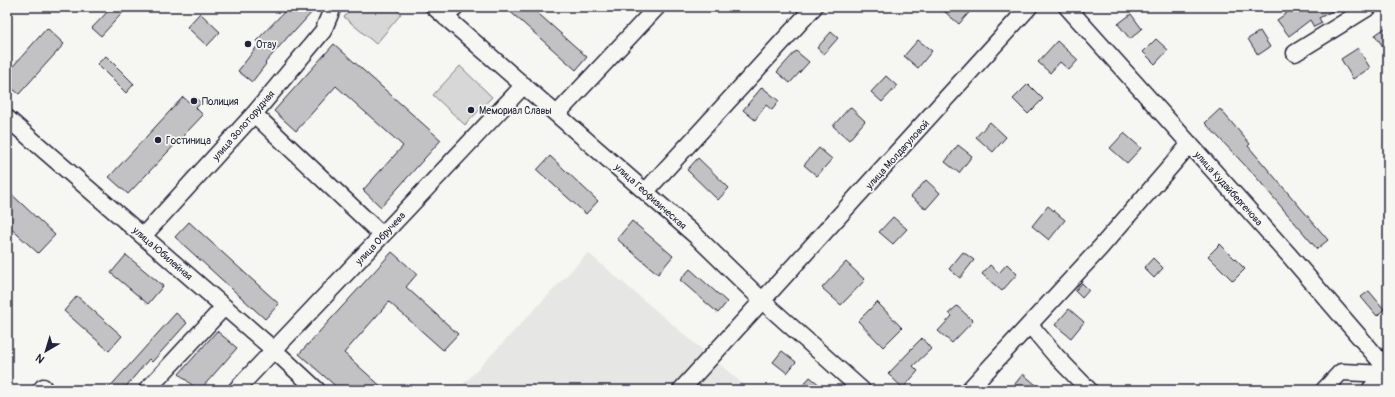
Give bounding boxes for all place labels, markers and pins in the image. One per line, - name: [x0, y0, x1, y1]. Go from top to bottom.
- marker: Отау: [243, 39, 253, 49]
- place label: Отау: [256, 39, 277, 51]
- marker: Полиция: [189, 96, 199, 106]
- place label: Полиция: [202, 96, 239, 108]
- marker: Мемориал Славы: [466, 105, 476, 115]
- place label: Мемориал Славы: [479, 105, 552, 117]
- marker: Гостиница: [153, 135, 163, 145]
- place label: Гостиница: [166, 135, 211, 147]

